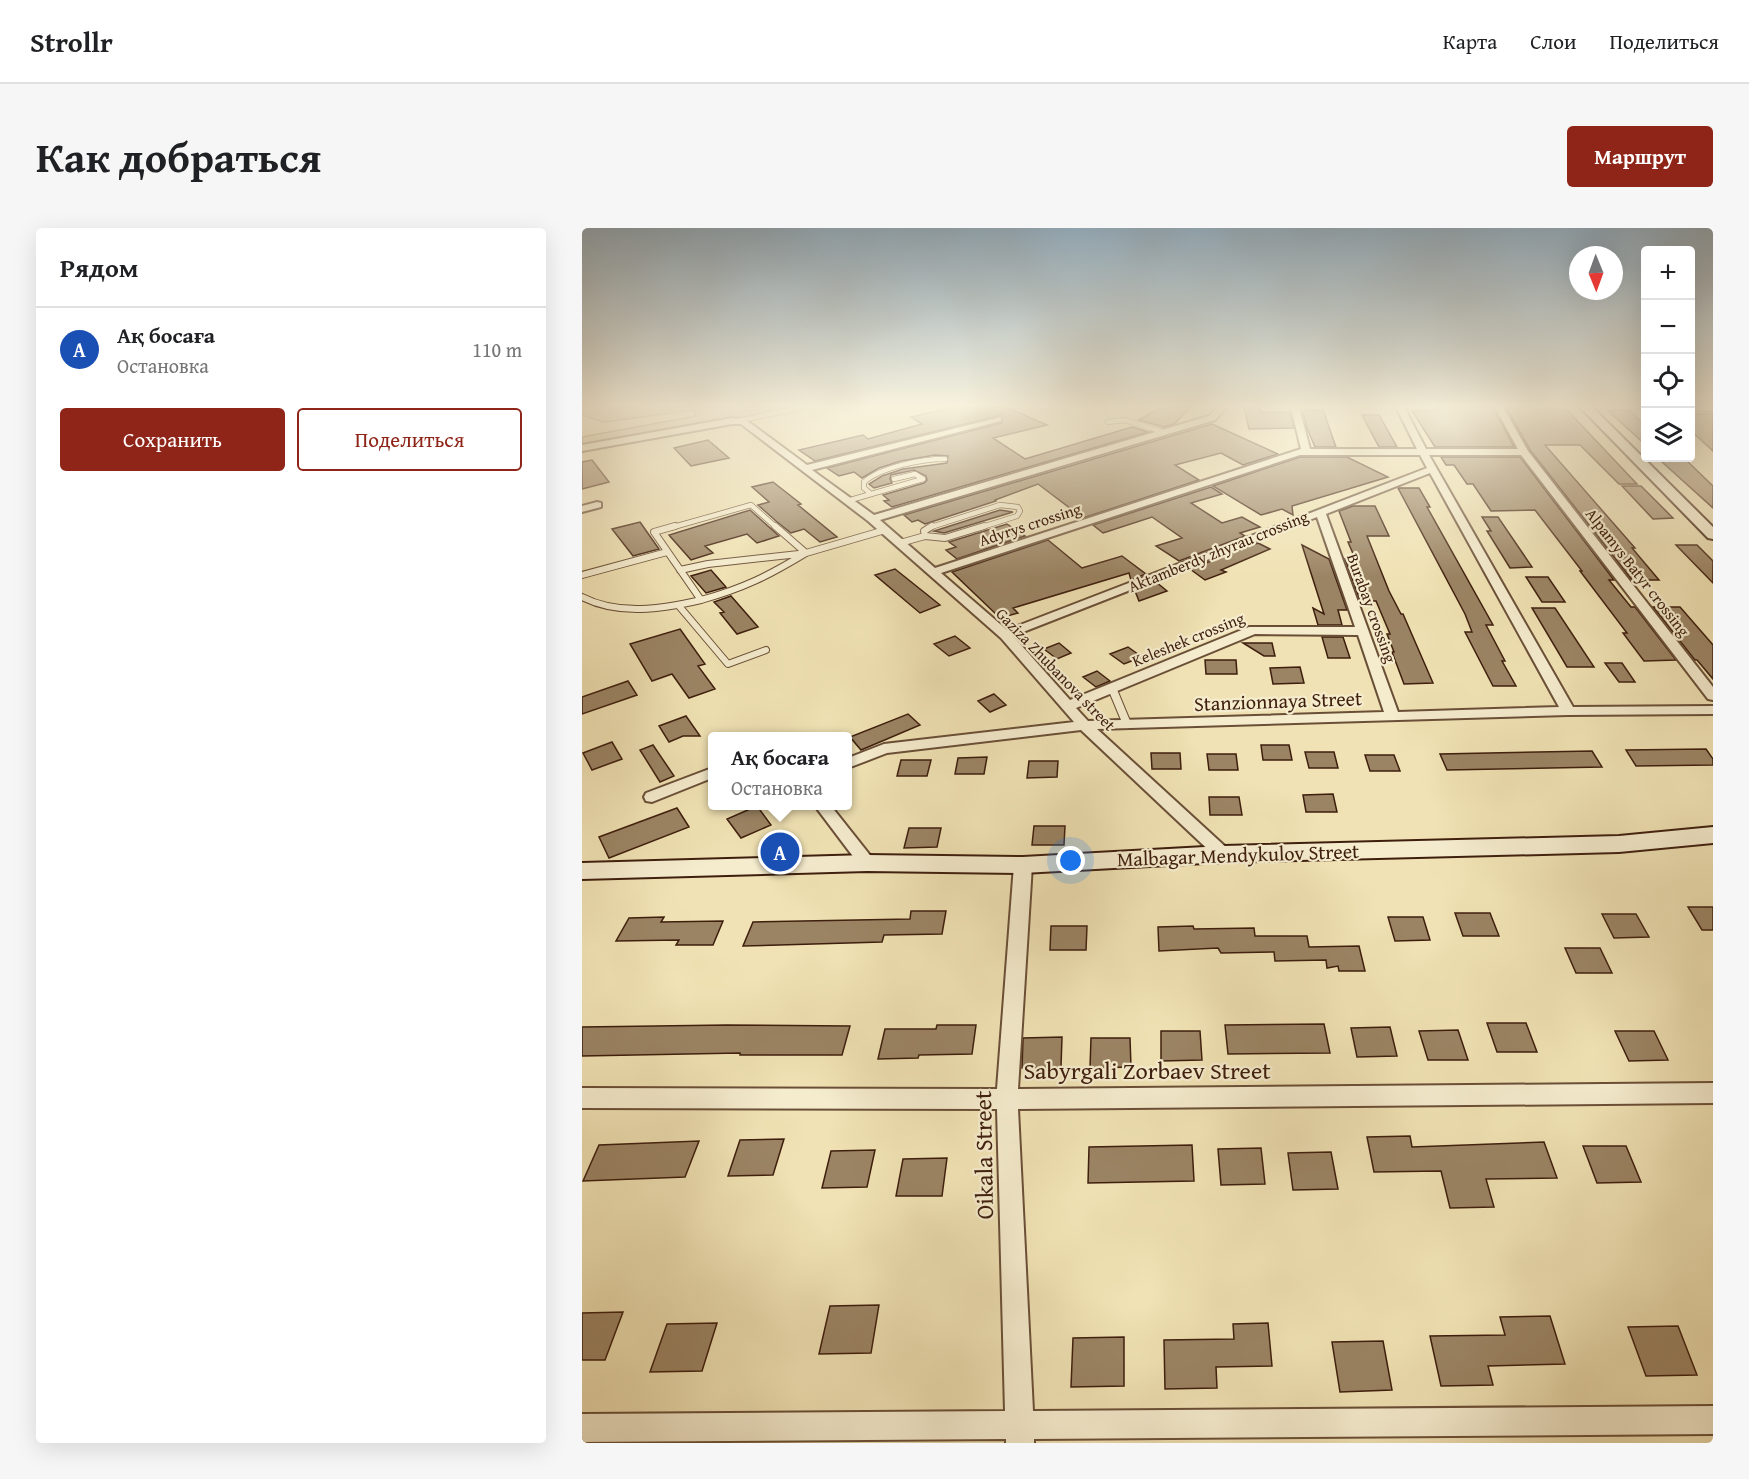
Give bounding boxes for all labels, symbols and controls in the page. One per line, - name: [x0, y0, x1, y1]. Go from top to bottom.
- text: Strollr: [30, 21, 113, 62]
- text: Карта: [1443, 26, 1497, 57]
- text: Слои: [1530, 26, 1576, 57]
- text: Поделиться: [1609, 26, 1719, 57]
- text: Как добраться: [36, 126, 321, 187]
- button: Маршрут: [1567, 126, 1713, 187]
- north arrow: [1569, 246, 1623, 300]
- map controls: [1641, 246, 1695, 462]
- button: +: [1641, 246, 1695, 300]
- text: Рядом: [60, 248, 138, 287]
- button: −: [1641, 300, 1695, 354]
- text: Ақ босаға: [117, 319, 215, 351]
- text: A: [73, 335, 86, 364]
- text: 110 m: [472, 335, 522, 364]
- text: Остановка: [117, 351, 209, 380]
- button: locate: [1641, 354, 1695, 408]
- button: Сохранить: [60, 408, 285, 471]
- button: Поделиться: [297, 408, 522, 471]
- button: layers: [1641, 408, 1695, 462]
- street label: Adyrys crossing: [976, 496, 1084, 552]
- street label: Alpamys Batyr crossing: [1580, 503, 1696, 641]
- street label: Aktamberdy zhyrau crossing: [1124, 504, 1312, 598]
- street label: Burabay crossing: [1341, 550, 1403, 666]
- street label: Gaziza Zhubanova street: [991, 602, 1122, 736]
- street label: Keleshek crossing: [1128, 606, 1248, 672]
- street label: Stanzionnaya Street: [1193, 683, 1362, 718]
- popup: [708, 732, 852, 810]
- text: Ақ босаға: [731, 741, 829, 773]
- text: Остановка: [731, 773, 823, 802]
- pin: A: [760, 830, 800, 874]
- street label: Malbagar Mendykulov Street: [1116, 836, 1360, 873]
- your location: [1056, 846, 1085, 875]
- street label: Sabyrgali Zorbaev Street: [1023, 1053, 1271, 1088]
- street label: Oikala Street: [965, 1090, 1002, 1220]

